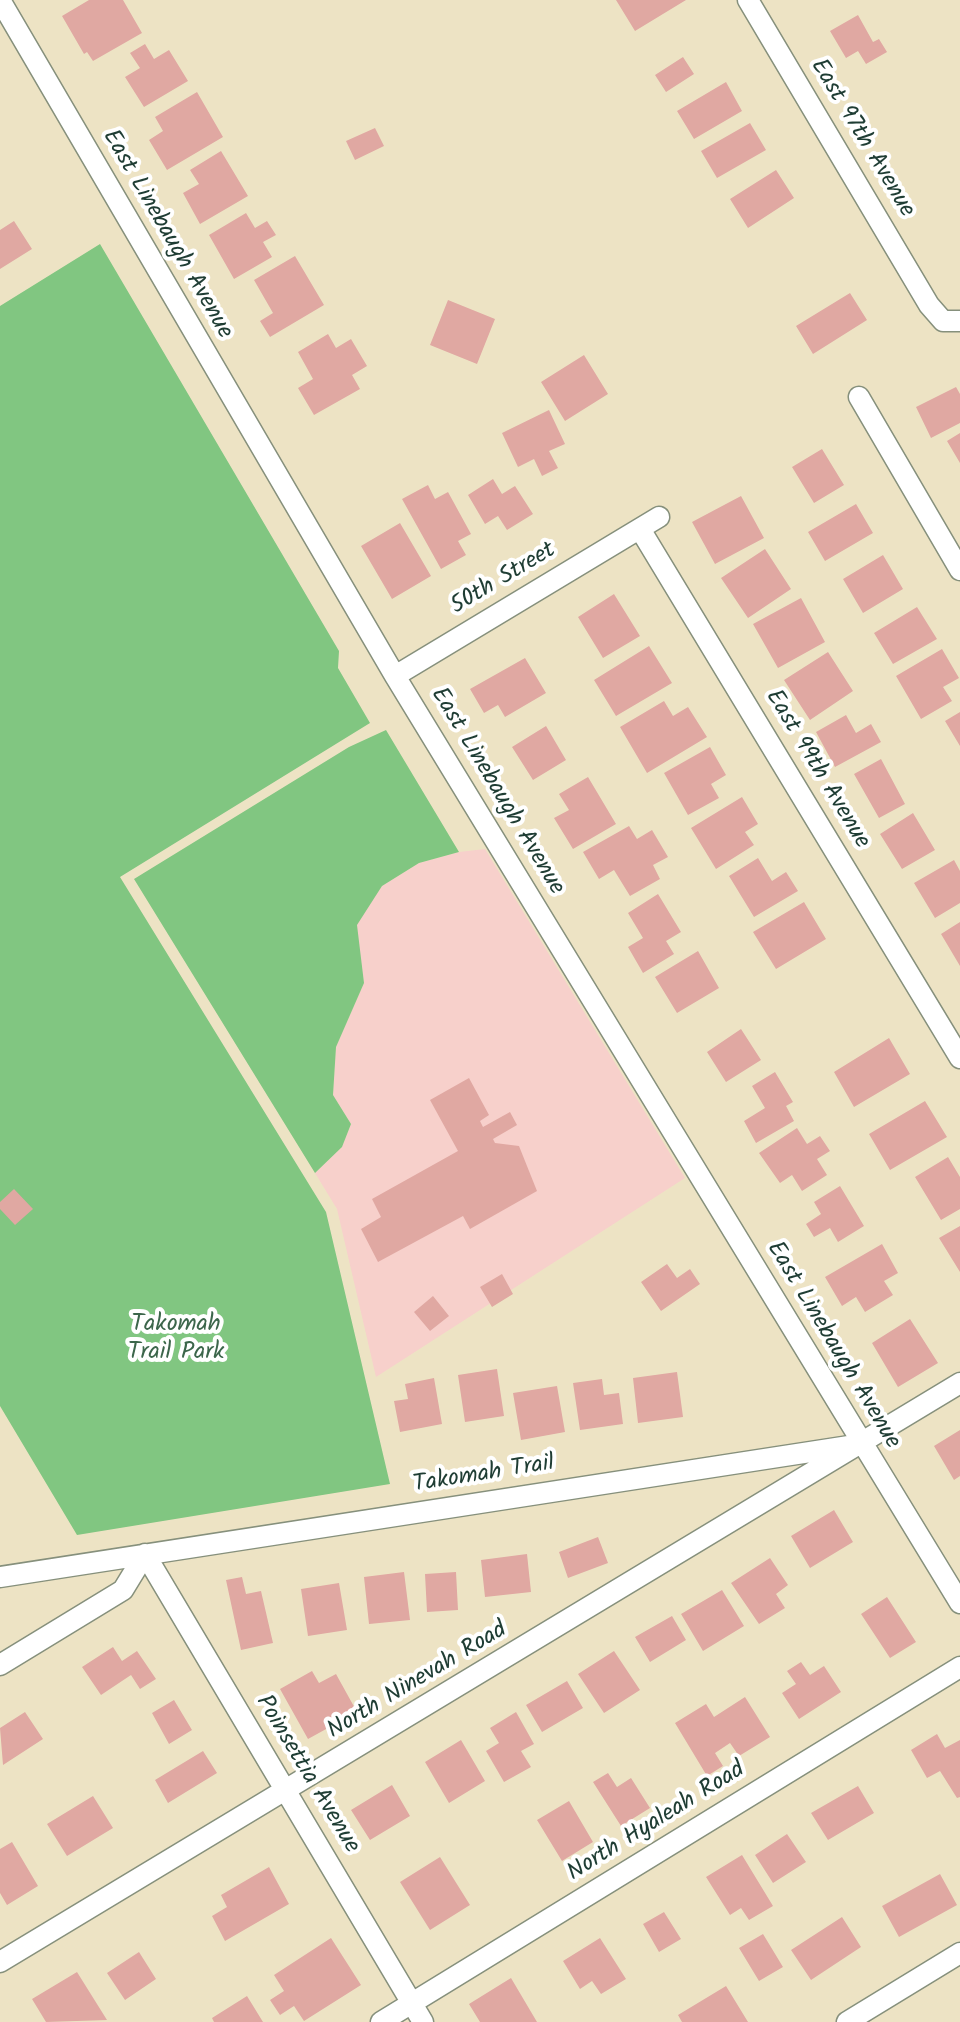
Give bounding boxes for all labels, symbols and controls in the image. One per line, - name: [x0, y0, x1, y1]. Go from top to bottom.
- street label: East 97th Avenue: [802, 55, 920, 223]
- street label: East Linebaugh Avenue: [94, 125, 238, 345]
- street label: 50th Street: [446, 537, 562, 623]
- street label: East Linebaugh Avenue: [423, 683, 569, 901]
- street label: East 99th Avenue: [757, 685, 875, 855]
- street label: East Linebaugh Avenue: [759, 1237, 905, 1455]
- park label: Takomah Trail Park: [128, 1312, 224, 1368]
- street label: Takomah Trail: [411, 1451, 557, 1501]
- street label: North Ninevah Road: [323, 1617, 513, 1747]
- street label: Poinsettia Avenue: [247, 1691, 365, 1859]
- street label: North Hyaleah Road: [563, 1757, 751, 1889]

